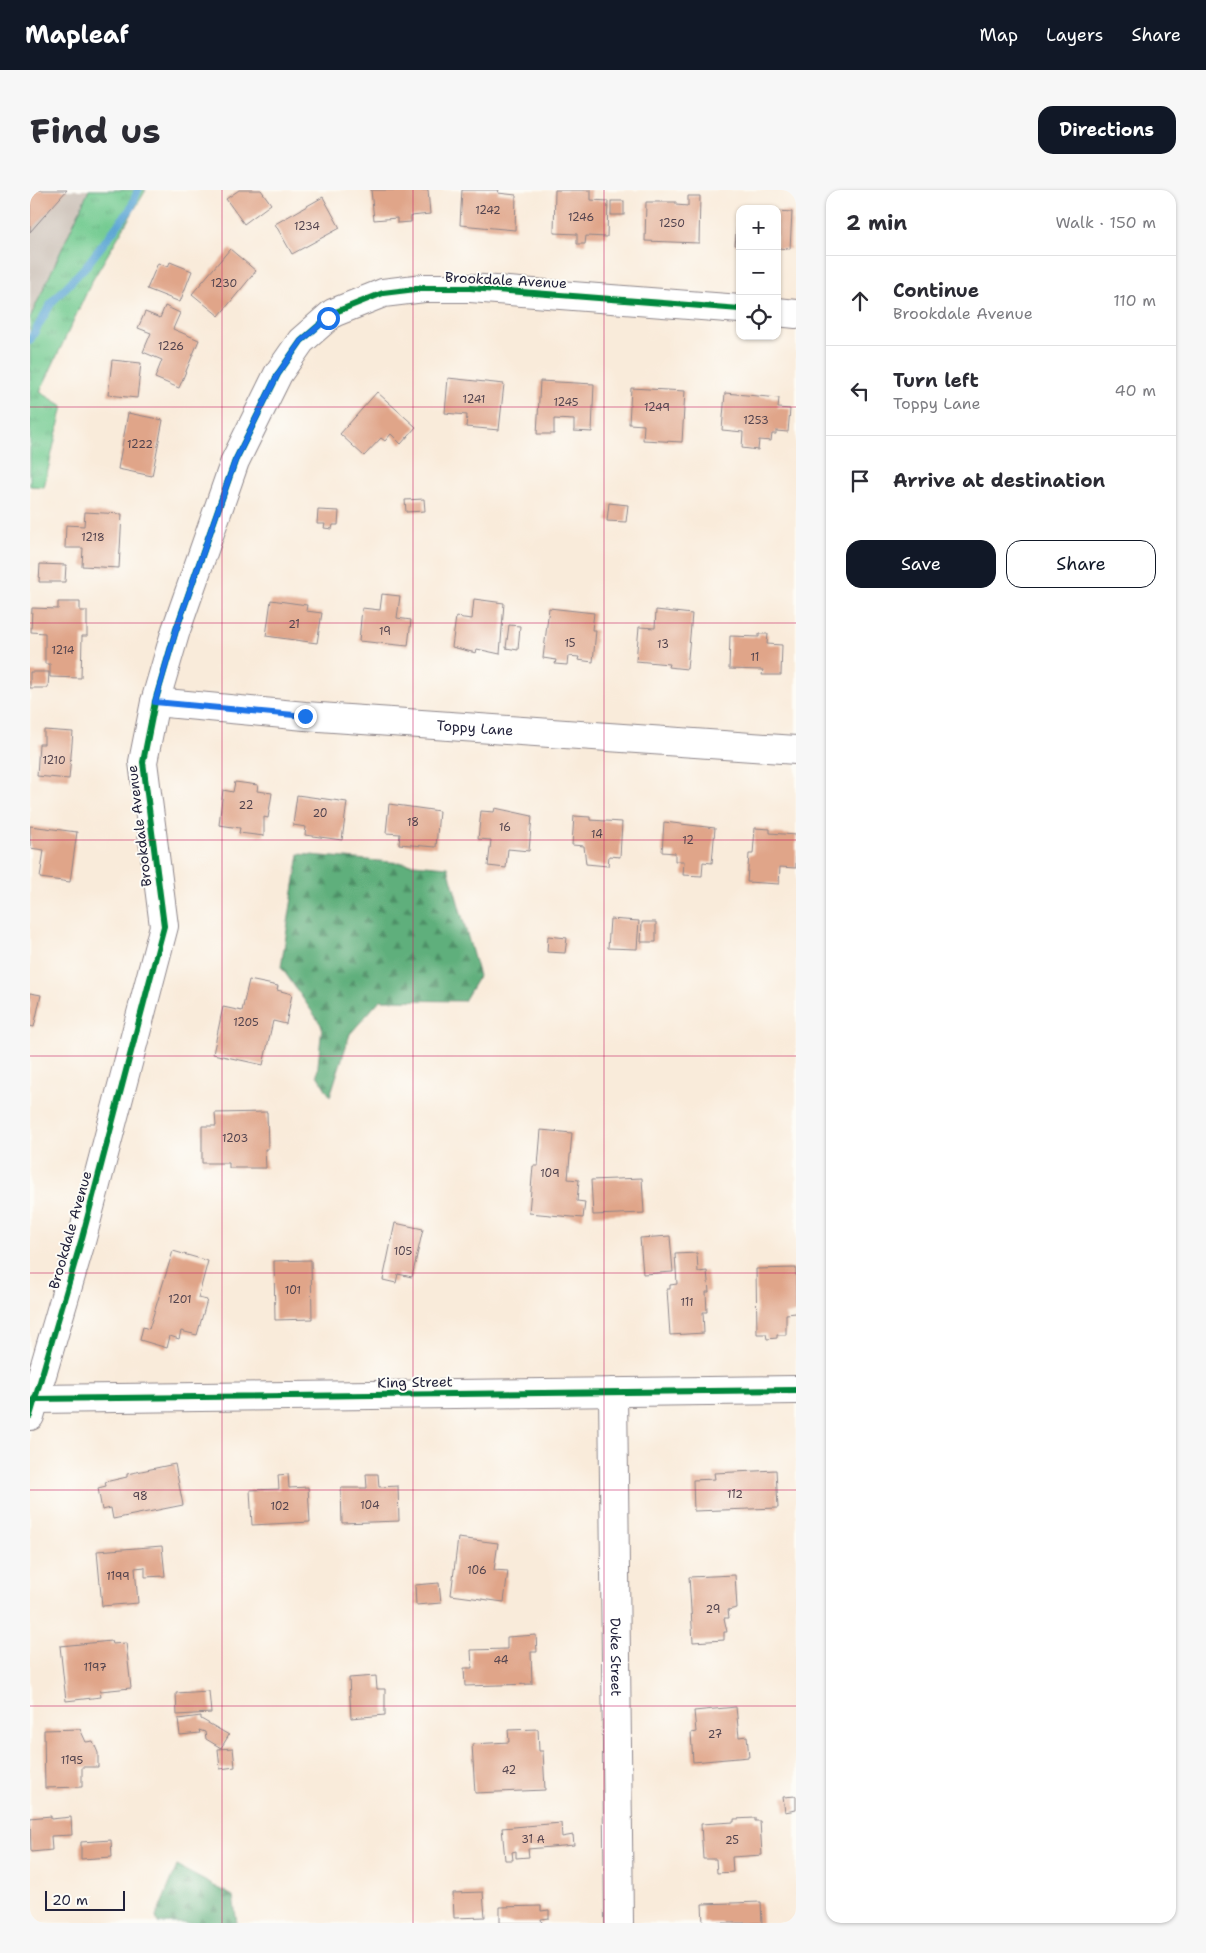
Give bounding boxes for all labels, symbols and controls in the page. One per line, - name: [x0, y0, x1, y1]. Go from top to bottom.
- text: Mapleaf: [25, 19, 129, 51]
- text: Map: [980, 23, 1018, 47]
- text: Layers: [1046, 23, 1103, 47]
- text: Share: [1131, 23, 1181, 47]
- button: Directions: [1038, 106, 1176, 154]
- text: Find us: [30, 107, 161, 154]
- house number: 1242: [475, 203, 501, 218]
- map controls: [736, 205, 781, 340]
- button: +: [736, 205, 781, 250]
- text: 2 min: [846, 209, 907, 237]
- house number: 1246: [568, 210, 594, 225]
- text: Walk · 150 m: [1055, 212, 1156, 233]
- house number: 1250: [659, 216, 685, 231]
- house number: 1234: [294, 219, 320, 234]
- button: −: [736, 250, 781, 295]
- street label: Brookdale Avenue: [444, 268, 568, 292]
- house number: 1230: [211, 276, 237, 291]
- text: Continue: [893, 278, 979, 303]
- icon: ahead: [846, 287, 874, 315]
- text: 110 m: [1113, 290, 1156, 311]
- button: locate: [736, 295, 781, 340]
- text: Brookdale Avenue: [893, 303, 1033, 324]
- route start: [317, 307, 340, 330]
- house number: 1226: [158, 339, 184, 354]
- text: Turn left: [893, 368, 979, 393]
- icon: left: [846, 377, 874, 405]
- text: 40 m: [1114, 380, 1156, 401]
- house number: 1241: [463, 392, 485, 407]
- text: Toppy Lane: [893, 393, 981, 414]
- house number: 1245: [553, 395, 579, 410]
- house number: 1249: [644, 400, 670, 415]
- house number: 1253: [743, 413, 769, 428]
- house number: 1222: [127, 437, 153, 452]
- icon: arrive: [846, 467, 874, 495]
- text: Arrive at destination: [893, 468, 1105, 493]
- house number: 1218: [81, 530, 105, 545]
- button: Save: [846, 540, 996, 588]
- button: Share: [1006, 540, 1156, 588]
- house number: 21: [288, 617, 300, 632]
- house number: 19: [379, 624, 391, 639]
- house number: 15: [564, 636, 576, 651]
- house number: 13: [657, 637, 669, 652]
- house number: 1214: [52, 643, 75, 658]
- house number: 11: [751, 650, 759, 665]
- route end: [294, 705, 317, 728]
- street label: Toppy Lane: [436, 716, 514, 739]
- house number: 1210: [42, 753, 66, 768]
- street label: Brookdale Avenue: [123, 764, 155, 888]
- house number: 22: [239, 798, 253, 813]
- house number: 20: [312, 806, 328, 821]
- house number: 18: [407, 815, 419, 830]
- house number: 16: [499, 820, 511, 835]
- house number: 14: [591, 827, 603, 842]
- house number: 12: [682, 833, 694, 848]
- house number: 1205: [233, 1015, 259, 1030]
- house number: 1203: [222, 1131, 248, 1146]
- house number: 109: [540, 1166, 560, 1181]
- street label: Brookdale Avenue: [45, 1169, 96, 1291]
- house number: 105: [394, 1244, 413, 1259]
- house number: 101: [285, 1283, 301, 1298]
- house number: 1201: [168, 1292, 192, 1307]
- house number: 111: [680, 1295, 694, 1310]
- street label: King Street: [377, 1372, 453, 1392]
- house number: 112: [727, 1487, 743, 1502]
- house number: 98: [132, 1489, 148, 1504]
- house number: 104: [360, 1498, 380, 1513]
- house number: 102: [270, 1499, 290, 1514]
- house number: 106: [467, 1563, 487, 1578]
- house number: 1199: [106, 1569, 130, 1584]
- house number: 29: [706, 1602, 720, 1617]
- street label: Duke Street: [607, 1618, 625, 1696]
- house number: 44: [493, 1653, 509, 1668]
- house number: 1197: [83, 1660, 107, 1675]
- house number: 27: [708, 1727, 723, 1742]
- house number: 1195: [61, 1753, 84, 1768]
- house number: 42: [502, 1763, 516, 1778]
- house number: 31 A: [521, 1832, 545, 1847]
- house number: 25: [725, 1833, 739, 1848]
- scale bar: [45, 1888, 125, 1911]
- text: 20 m: [52, 1891, 88, 1909]

